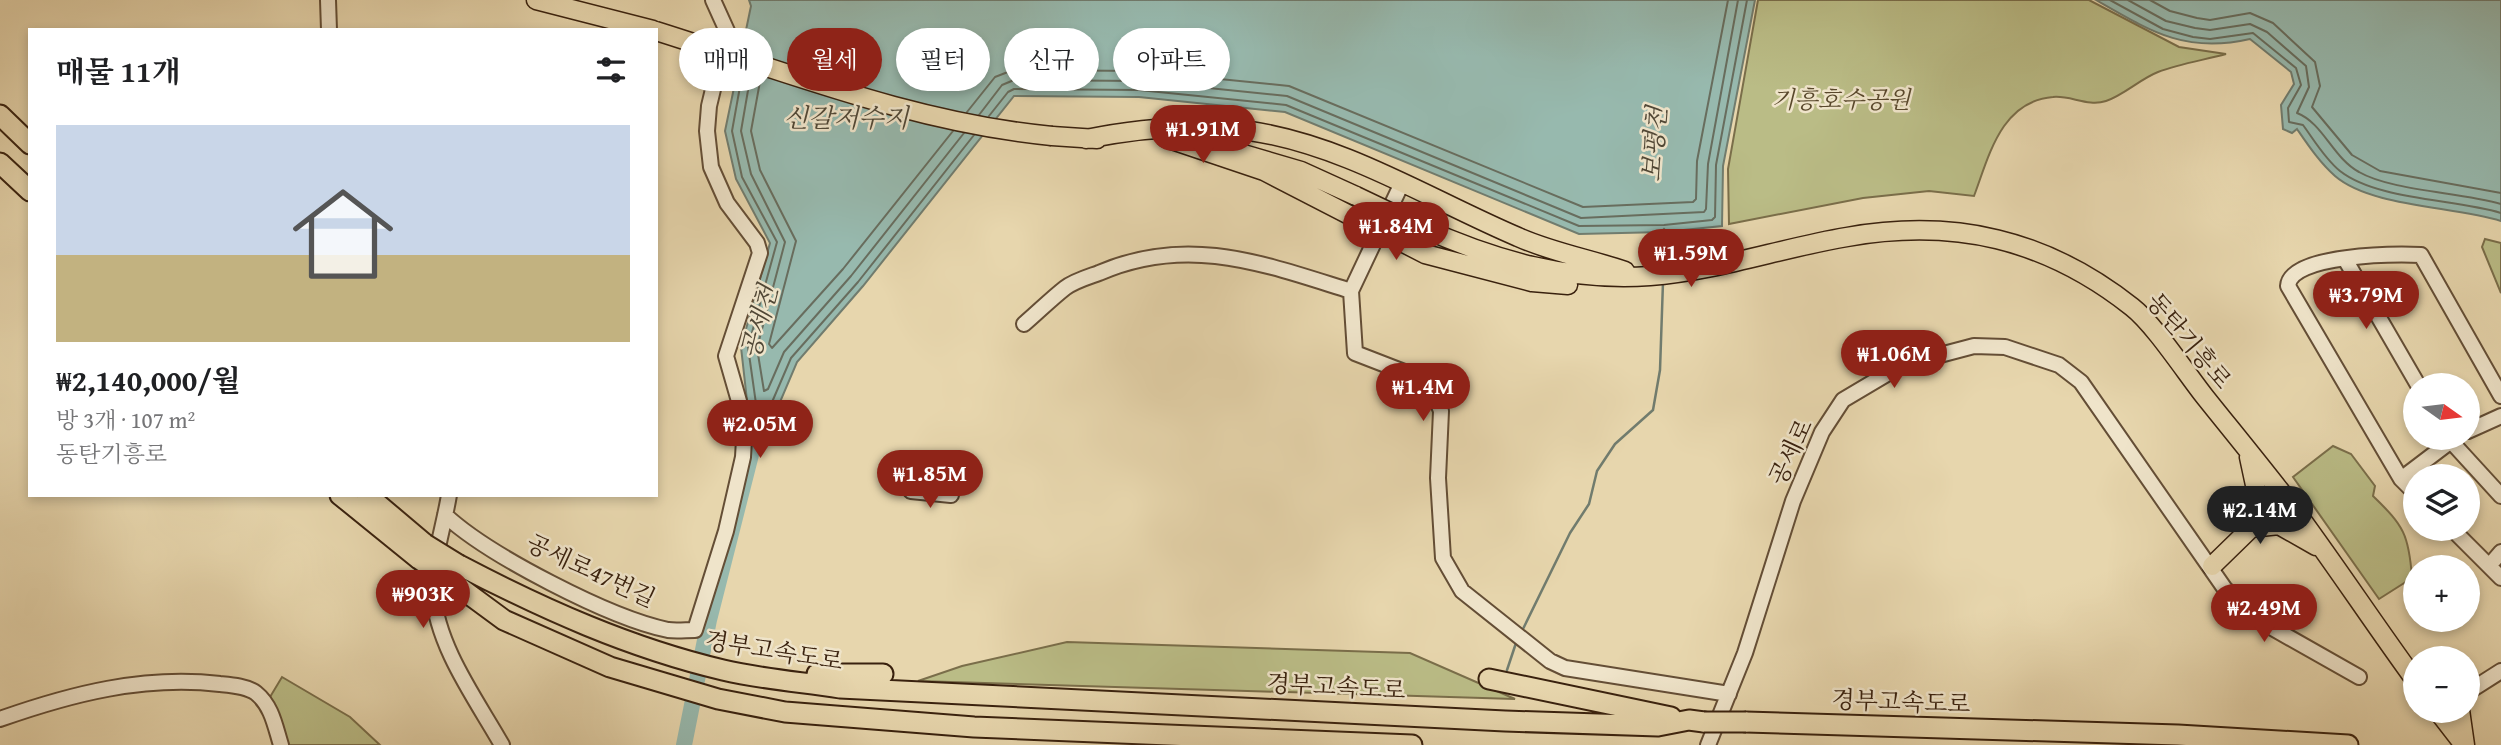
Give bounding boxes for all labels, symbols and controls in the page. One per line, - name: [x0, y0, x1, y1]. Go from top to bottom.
- chip: 매매: [679, 28, 773, 91]
- chip: 월세: [787, 28, 882, 91]
- chip: 필터: [896, 28, 990, 91]
- chip: 신규: [1004, 28, 1099, 91]
- chip: 아파트: [1113, 28, 1230, 91]
- text: 매물 11개: [56, 49, 181, 93]
- icon: filters: [592, 51, 630, 89]
- park label: 기흥호수공원: [1771, 82, 1912, 117]
- water label: 신갈저수지: [783, 98, 911, 137]
- water label: 보평천: [1631, 103, 1676, 183]
- pin: ₩1.91M: [1146, 106, 1260, 165]
- text: ₩1.91M: [1166, 111, 1240, 144]
- icon: home: [280, 171, 406, 297]
- pin: ₩1.84M: [1339, 202, 1453, 262]
- text: ₩1.84M: [1359, 208, 1433, 241]
- pin: ₩1.59M: [1634, 230, 1748, 289]
- text: ₩1.59M: [1654, 235, 1728, 268]
- pin: ₩3.79M: [2309, 272, 2423, 331]
- text: ₩3.79M: [2329, 277, 2403, 310]
- water label: 공세천: [730, 279, 788, 363]
- street label: 동탄기흥로: [2139, 285, 2240, 396]
- pin: ₩1.06M: [1837, 330, 1951, 390]
- text: ₩1.06M: [1857, 336, 1931, 369]
- text: ₩2,140,000/월: [56, 358, 241, 402]
- pin: ₩1.4M: [1374, 364, 1472, 423]
- text: ₩1.4M: [1392, 369, 1454, 402]
- north arrow: [2403, 373, 2480, 450]
- map controls: [2403, 373, 2480, 723]
- pin: ₩2.05M: [703, 400, 817, 460]
- text: 방 3개 · 107 m²: [56, 403, 195, 436]
- text: ₩2.05M: [723, 406, 797, 439]
- street label: 공세로: [1760, 413, 1821, 491]
- text: 동탄기흥로: [56, 437, 167, 470]
- pin: ₩1.85M: [873, 450, 987, 510]
- text: ₩1.85M: [893, 456, 967, 489]
- button: layers: [2403, 464, 2480, 541]
- pin: ₩2.14M: [2203, 486, 2317, 546]
- text: ₩2.14M: [2223, 492, 2297, 525]
- street label: 공세로47번길: [521, 525, 662, 616]
- button: +: [2403, 555, 2480, 632]
- pin: ₩903K: [374, 570, 472, 630]
- text: ₩903K: [392, 576, 454, 609]
- pin: ₩2.49M: [2207, 584, 2321, 644]
- text: ₩2.49M: [2227, 590, 2301, 623]
- street label: 경부고속도로: [703, 622, 846, 679]
- button: −: [2403, 646, 2480, 723]
- street label: 경부고속도로: [1266, 665, 1406, 708]
- street label: 경부고속도로: [1831, 682, 1971, 721]

